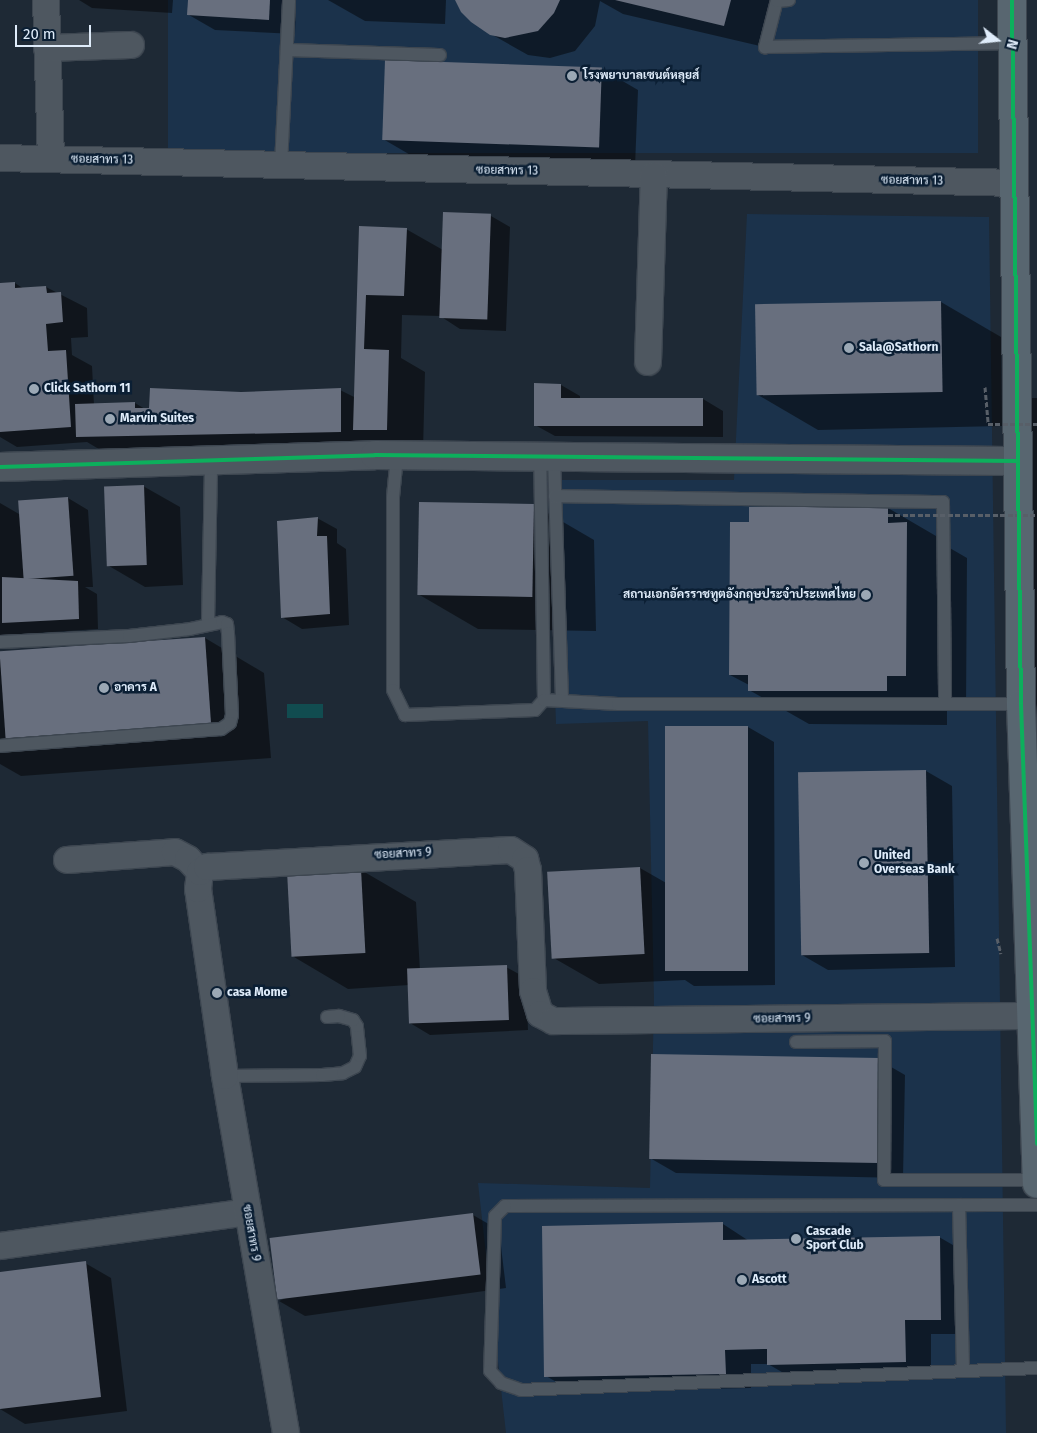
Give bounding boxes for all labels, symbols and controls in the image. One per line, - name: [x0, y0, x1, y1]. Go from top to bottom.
- scale bar: [18, 15, 94, 47]
- north arrow: [972, 15, 1022, 65]
- text: 20 m: [23, 25, 56, 43]
- text: N: [1002, 37, 1021, 51]
- marker: โรงพยาบาลเซนต์หลุยส์: [565, 69, 579, 83]
- place label: โรงพยาบาลเซนต์หลุยส์: [583, 69, 699, 83]
- street label: ซอยสาทร 13: [71, 152, 133, 168]
- street label: ซอยสาทร 13: [476, 163, 538, 179]
- street label: ซอยสาทร 13: [881, 173, 943, 189]
- place label: Sala@Sathorn: [859, 341, 938, 355]
- marker: Sala@Sathorn: [843, 342, 855, 354]
- place label: Click Sathorn 11: [44, 382, 130, 396]
- marker: Click Sathorn 11: [28, 383, 40, 395]
- place label: Marvin Suites: [120, 412, 194, 426]
- marker: Marvin Suites: [104, 413, 116, 425]
- place label: สถานเอกอัครราชทูตอังกฤษประจำประเทศไทย: [623, 588, 856, 602]
- marker: สถานเอกอัครราชทูตอังกฤษประจำประเทศไทย: [860, 589, 872, 601]
- place label: อาคาร A: [114, 681, 157, 695]
- marker: อาคาร A: [98, 682, 110, 694]
- street label: ซอยสาทร 9: [374, 845, 432, 863]
- place label: United Overseas Bank: [874, 849, 955, 877]
- marker: United Overseas Bank: [858, 857, 870, 869]
- place label: casa Mome: [227, 986, 287, 1000]
- marker: casa Mome: [211, 987, 223, 999]
- street label: ซอยสาทร 9: [753, 1011, 811, 1027]
- street label: ซอยสาทร 9: [239, 1204, 263, 1262]
- place label: Cascade Sport Club: [806, 1225, 864, 1253]
- marker: Cascade Sport Club: [790, 1233, 802, 1245]
- place label: Ascott: [752, 1273, 787, 1287]
- marker: Ascott: [736, 1274, 748, 1286]

